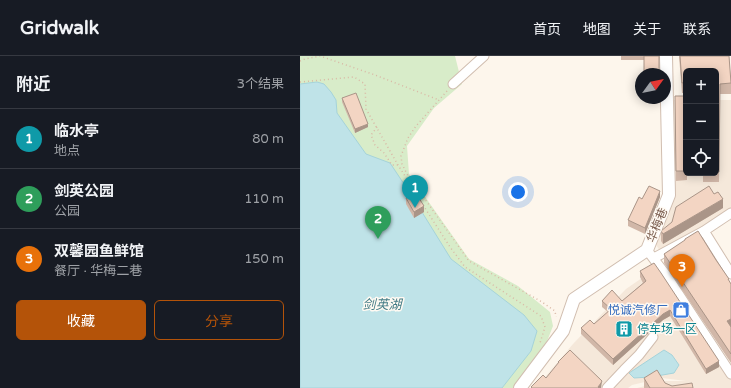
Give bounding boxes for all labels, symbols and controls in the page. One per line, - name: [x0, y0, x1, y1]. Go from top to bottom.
- text: Gridwalk: [20, 17, 99, 39]
- text: 首页: [533, 21, 561, 38]
- text: 地图: [583, 21, 611, 38]
- text: 关于: [633, 21, 661, 38]
- text: 联系: [683, 21, 711, 38]
- north arrow: [635, 68, 671, 104]
- map controls: [683, 68, 719, 176]
- button: +: [683, 68, 719, 104]
- text: 附近: [16, 74, 50, 95]
- text: 3个结果: [237, 76, 284, 92]
- button: −: [683, 104, 719, 140]
- text: 临水亭: [54, 122, 99, 140]
- text: 1: [25, 131, 33, 147]
- text: 80 m: [252, 131, 284, 147]
- button: locate: [683, 140, 719, 176]
- text: 地点: [54, 143, 80, 159]
- pin: 1: [402, 175, 428, 208]
- text: 剑英公园: [54, 182, 114, 200]
- your location: [508, 182, 528, 202]
- text: 2: [25, 191, 33, 207]
- text: 110 m: [244, 191, 284, 207]
- text: 公园: [54, 203, 80, 219]
- pin: 2: [365, 206, 391, 239]
- street label: 华梅巷: [644, 206, 670, 244]
- text: 双馨园鱼鲜馆: [54, 242, 144, 260]
- text: 3: [25, 251, 33, 267]
- text: 150 m: [244, 251, 284, 267]
- pin: 3: [669, 254, 695, 287]
- text: 餐厅 · 华梅二巷: [54, 263, 142, 279]
- water label: 剑英湖: [362, 297, 403, 313]
- button: 收藏: [16, 300, 146, 340]
- button: 分享: [154, 300, 284, 340]
- shop icon: 悦诚汽修厂: [671, 300, 691, 320]
- place label: 悦诚汽修厂: [608, 303, 668, 317]
- building icon: 停车场一区: [614, 319, 634, 339]
- place label: 停车场一区: [637, 322, 697, 336]

